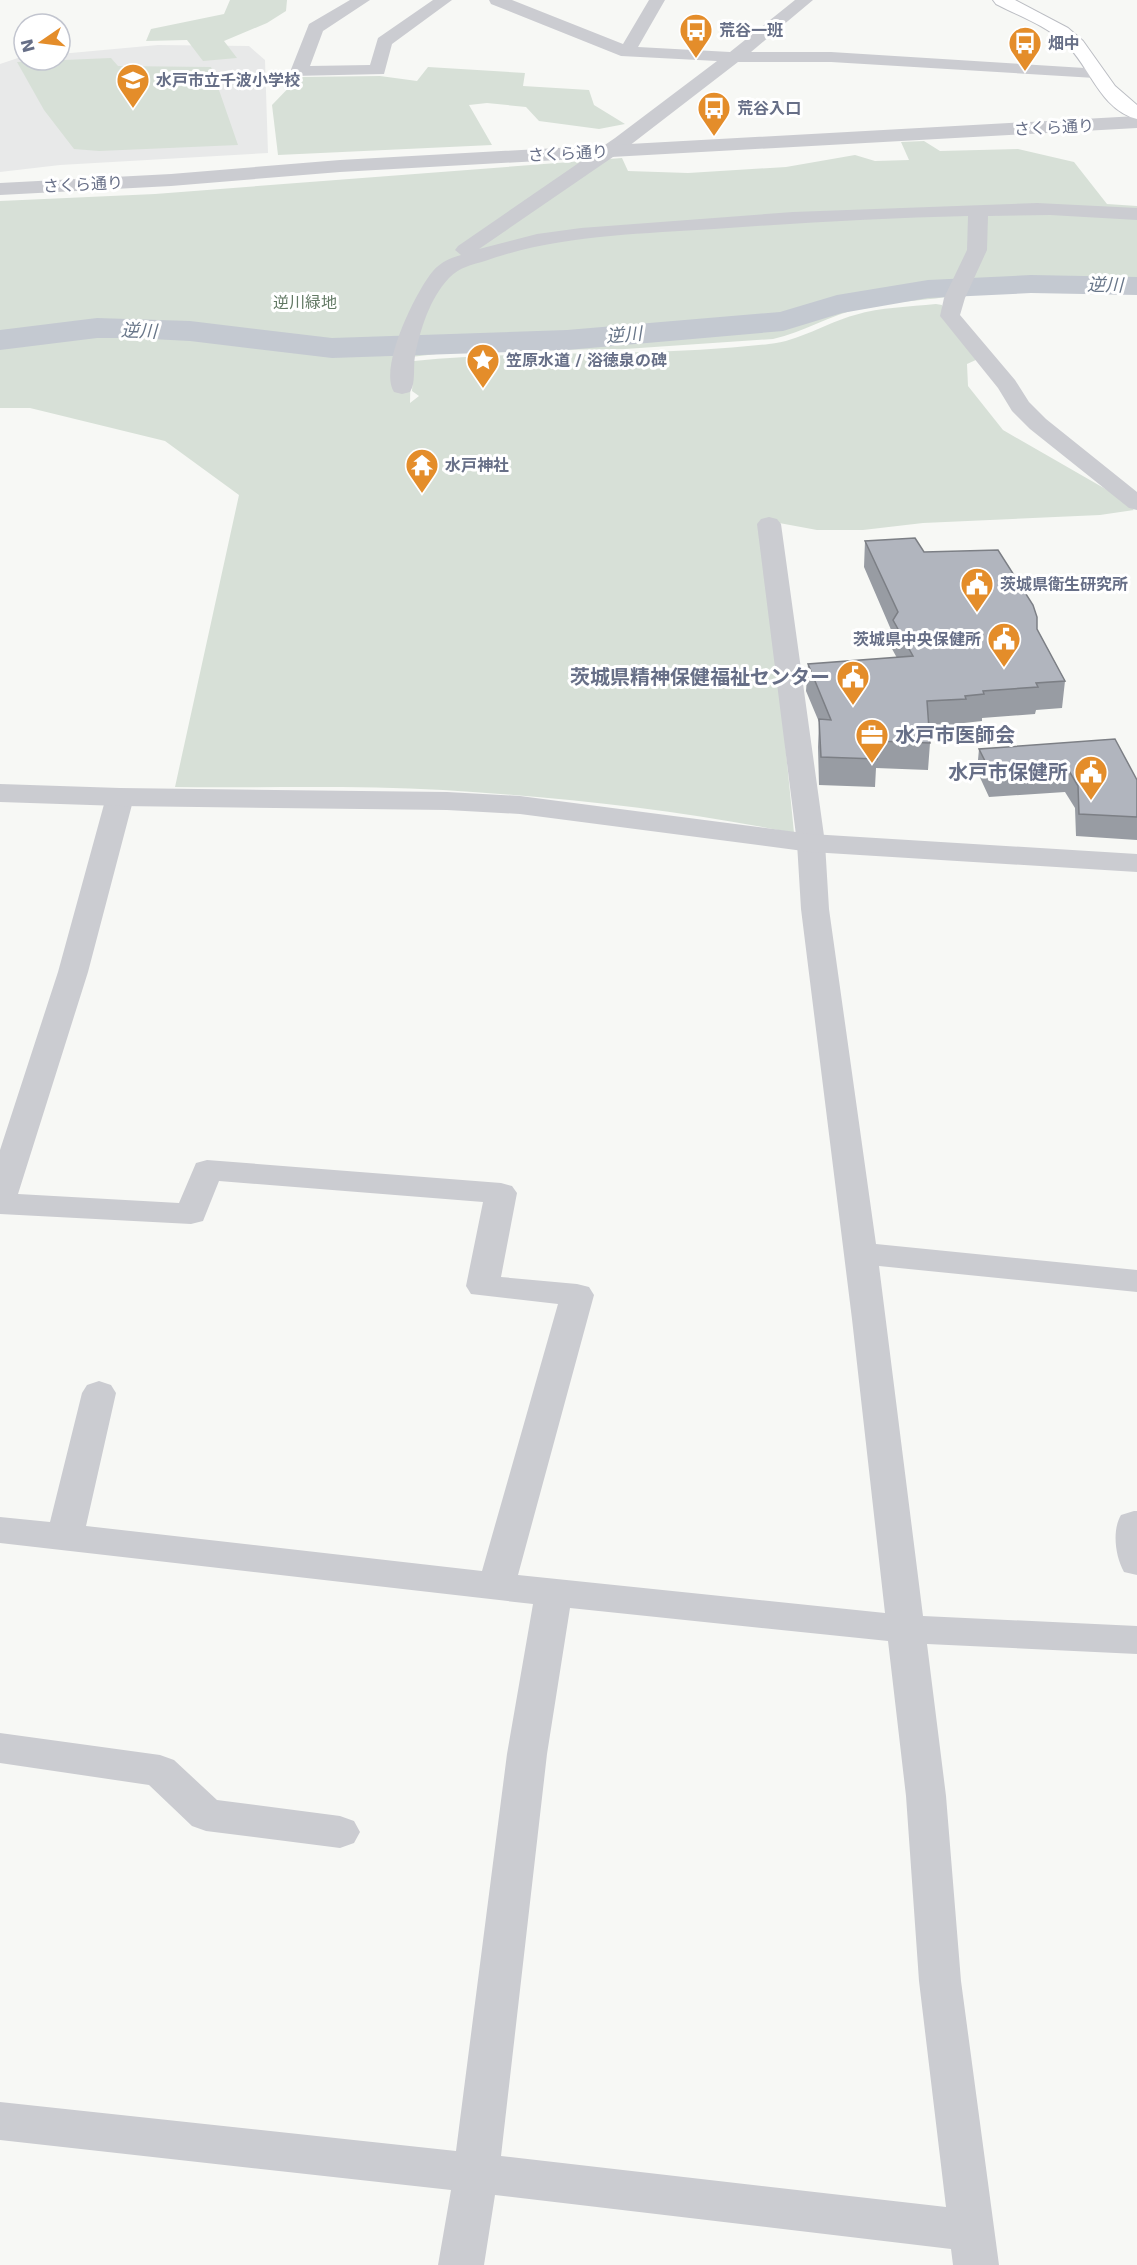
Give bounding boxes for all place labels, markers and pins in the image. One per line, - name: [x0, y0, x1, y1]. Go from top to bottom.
- bus stop icon: 荒谷一班: [678, 12, 714, 59]
- place label: 荒谷一班: [719, 21, 783, 40]
- bus stop icon: 畑中: [1007, 25, 1043, 72]
- place label: 畑中: [1048, 34, 1080, 53]
- school or university icon: 水戸市立千波小学校: [115, 62, 151, 109]
- place label: 水戸市立千波小学校: [156, 71, 300, 90]
- bus stop icon: 荒谷入口: [696, 90, 732, 137]
- place label: 荒谷入口: [737, 99, 801, 118]
- place icon: 笠原水道 / 浴徳泉の碑: [465, 342, 501, 389]
- place label: 笠原水道 / 浴徳泉の碑: [506, 351, 667, 370]
- temple icon: 水戸神社: [404, 447, 440, 494]
- place label: 水戸神社: [445, 456, 509, 475]
- public building icon: 茨城県衛生研究所: [959, 566, 995, 613]
- place label: 茨城県衛生研究所: [1000, 575, 1128, 594]
- public building icon: 茨城県中央保健所: [986, 621, 1022, 668]
- place label: 茨城県中央保健所: [853, 630, 981, 649]
- public building icon: 茨城県精神保健福祉センター: [835, 659, 871, 706]
- place label: 茨城県精神保健福祉センター: [570, 665, 830, 689]
- office icon: 水戸市医師会: [854, 717, 890, 764]
- place label: 水戸市医師会: [895, 723, 1015, 747]
- public building icon: 水戸市保健所: [1073, 754, 1109, 801]
- place label: 水戸市保健所: [948, 760, 1068, 784]

